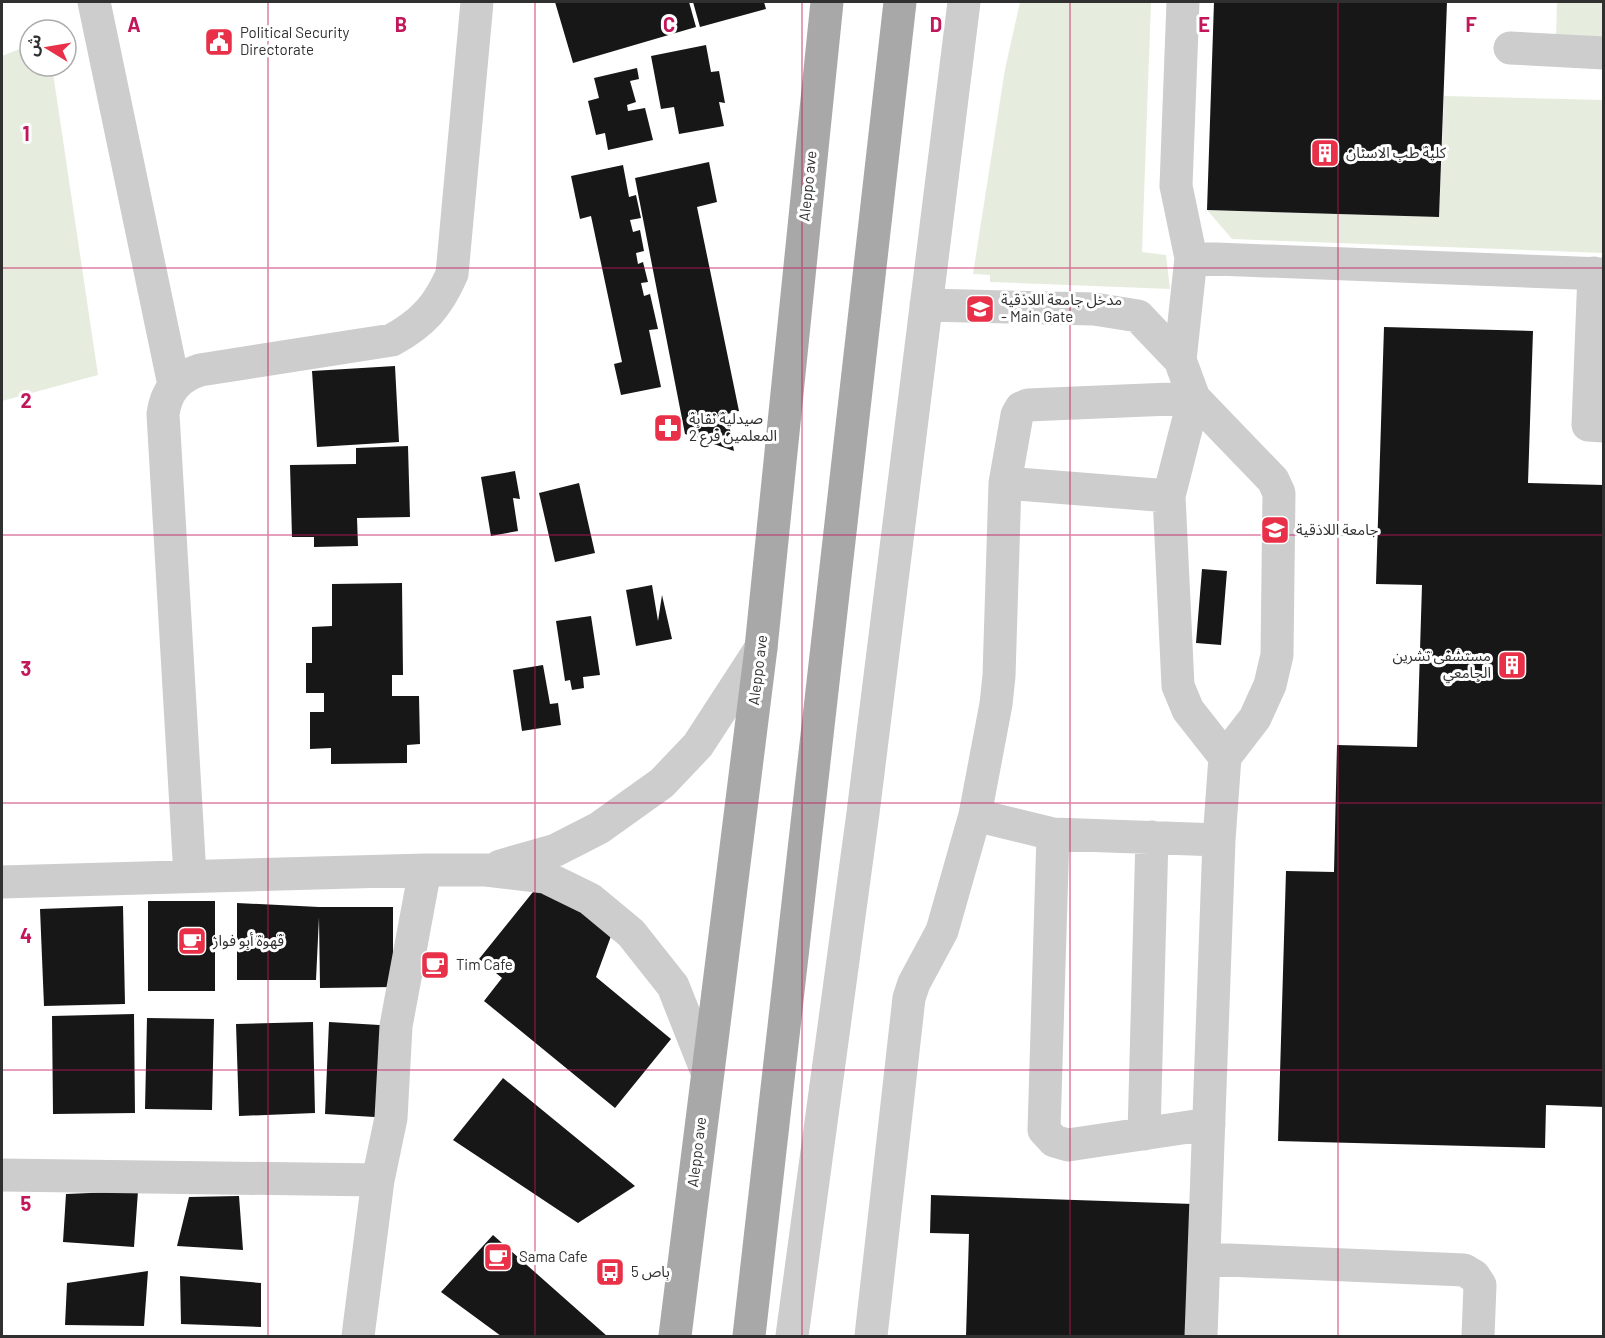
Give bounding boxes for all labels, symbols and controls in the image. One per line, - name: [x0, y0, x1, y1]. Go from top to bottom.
- text: A: [127, 12, 141, 36]
- text: B: [395, 12, 407, 36]
- text: C: [663, 12, 675, 36]
- text: D: [930, 12, 942, 36]
- text: E: [1198, 12, 1210, 36]
- text: F: [1465, 12, 1477, 36]
- north arrow: [18, 18, 78, 78]
- place label: Political Security Directorate: [240, 23, 350, 58]
- public building icon: Political Security Directorate: [203, 26, 235, 58]
- text: ش: [21, 32, 45, 58]
- text: 1: [22, 121, 30, 145]
- building icon: كلية طب الاسنان: [1309, 137, 1341, 169]
- place label: كلية طب الاسنان: [1346, 143, 1447, 162]
- street label: Aleppo ave: [794, 150, 820, 222]
- place label: مدخل جامعة اللاذقية - Main Gate: [1001, 290, 1122, 325]
- school or university icon: مدخل جامعة اللاذقية - Main Gate: [964, 293, 996, 325]
- text: 2: [20, 388, 32, 412]
- place label: صيدلية نقابة المعلمين فرع 2: [689, 409, 777, 448]
- pharmacy icon: صيدلية نقابة المعلمين فرع 2: [652, 412, 684, 444]
- school or university icon: جامعة اللاذقية: [1259, 514, 1291, 546]
- place label: جامعة اللاذقية: [1296, 520, 1379, 538]
- street label: Aleppo ave: [744, 634, 770, 706]
- place label: مستشفى تشرين الجامعي: [1392, 646, 1491, 684]
- building icon: مستشفى تشرين الجامعي: [1496, 649, 1528, 681]
- text: 3: [21, 656, 31, 680]
- text: 4: [20, 923, 32, 947]
- cafe icon: قهوة أبو فواز: [176, 925, 208, 957]
- place label: قهوة أبو فواز: [212, 931, 284, 950]
- cafe icon: Tim Cafe: [419, 949, 451, 981]
- place label: Tim Cafe: [456, 955, 513, 973]
- street label: Aleppo ave: [683, 1116, 709, 1188]
- text: 5: [21, 1191, 32, 1215]
- cafe icon: Sama Cafe: [482, 1241, 514, 1273]
- place label: Sama Cafe: [519, 1247, 588, 1265]
- bus stop icon: باص 5: [594, 1256, 626, 1288]
- place label: باص 5: [631, 1262, 670, 1281]

